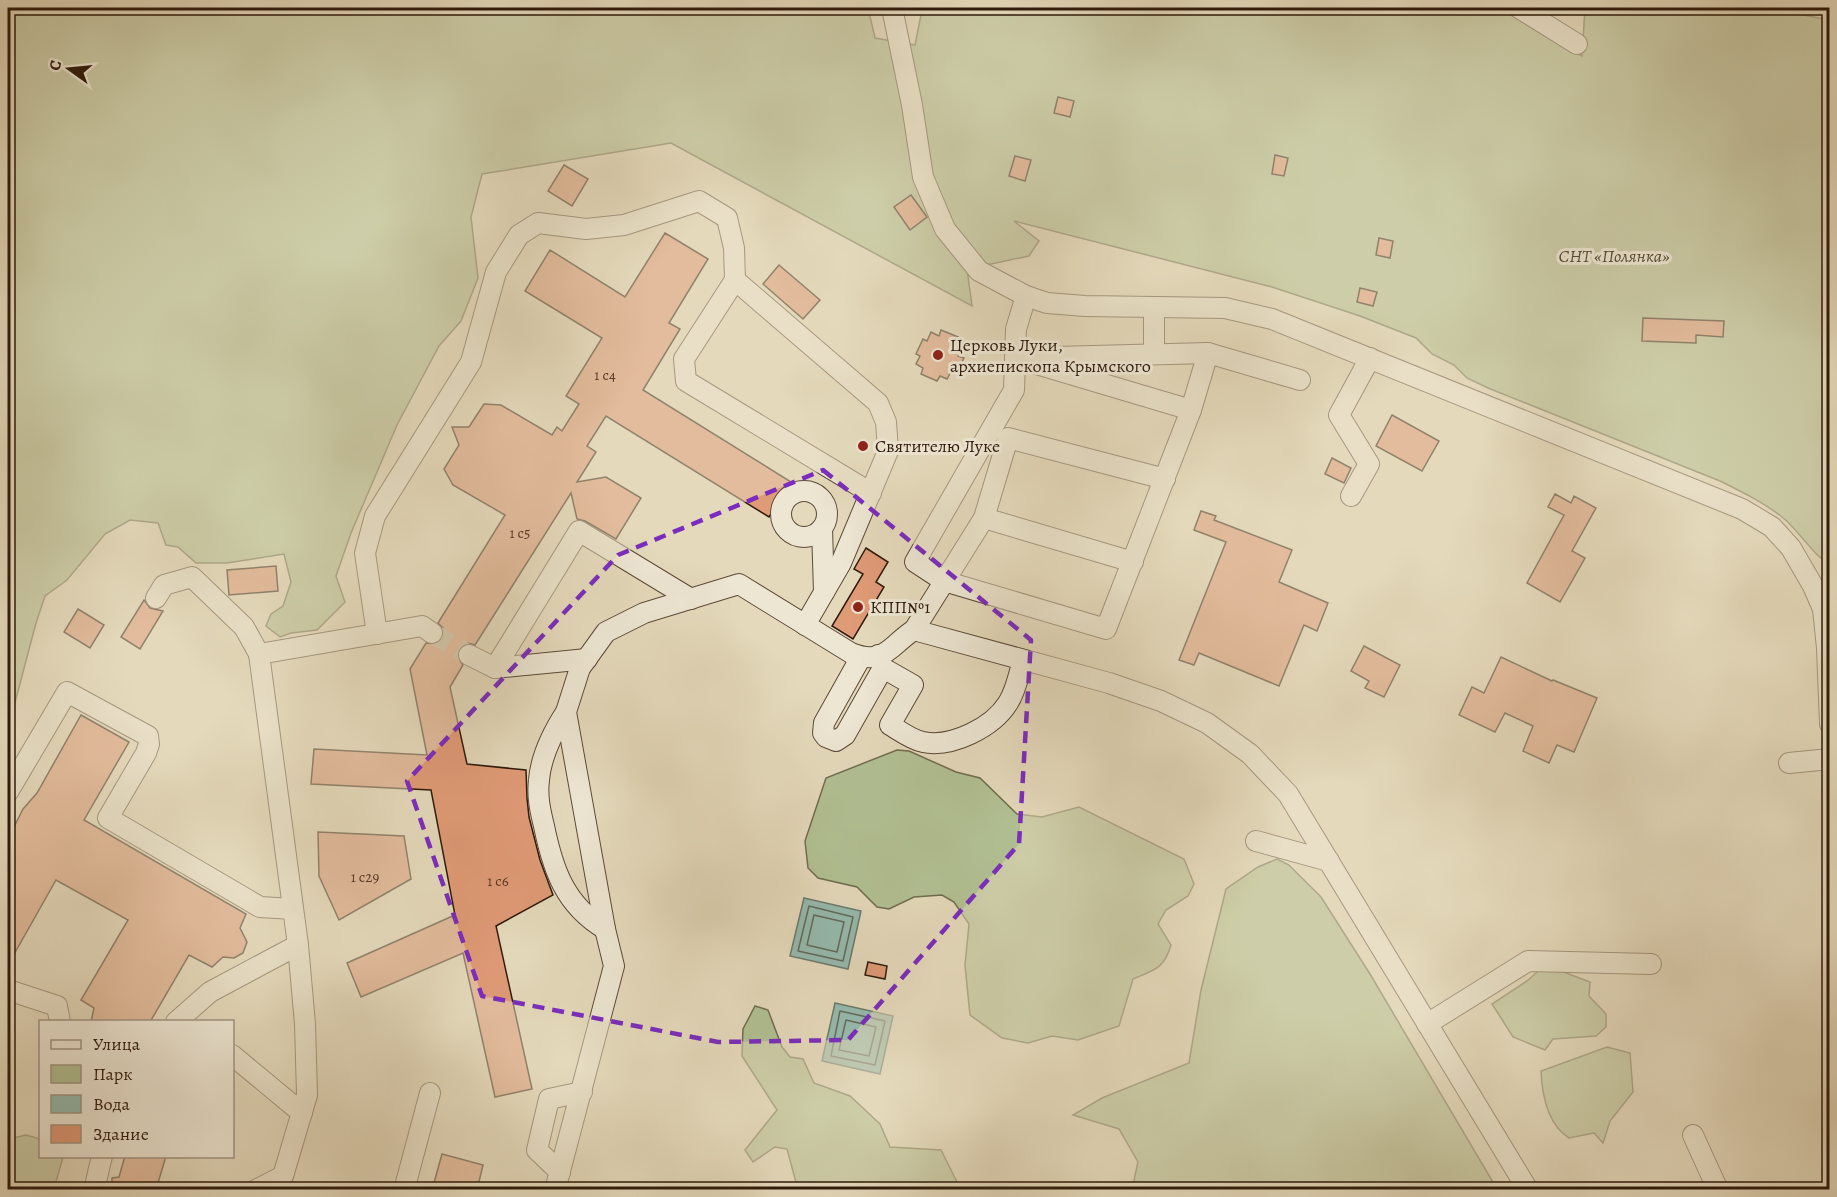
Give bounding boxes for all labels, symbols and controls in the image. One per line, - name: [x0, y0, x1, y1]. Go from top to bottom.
- north arrow: [39, 39, 99, 99]
- text: С: [44, 58, 67, 73]
- park label: СНТ «Полянка»: [1558, 244, 1670, 268]
- place label: Церковь Луки, архиепископа Крымского: [950, 333, 1151, 378]
- marker: Церковь Луки, архиепископа Крымского: [931, 348, 945, 362]
- house number: 1 с4: [594, 365, 616, 385]
- place label: Святителю Луке: [875, 434, 1000, 458]
- marker: Святителю Луке: [856, 439, 870, 453]
- house number: 1 с5: [509, 523, 531, 543]
- place label: КПП№1: [870, 595, 930, 619]
- marker: КПП№1: [851, 600, 865, 614]
- house number: 1 с29: [351, 867, 379, 887]
- house number: 1 с6: [487, 871, 509, 891]
- legend: [39, 1020, 234, 1158]
- text: Улица: [93, 1032, 141, 1056]
- text: Парк: [93, 1062, 133, 1086]
- text: Вода: [93, 1092, 131, 1116]
- text: Здание: [93, 1122, 149, 1146]

